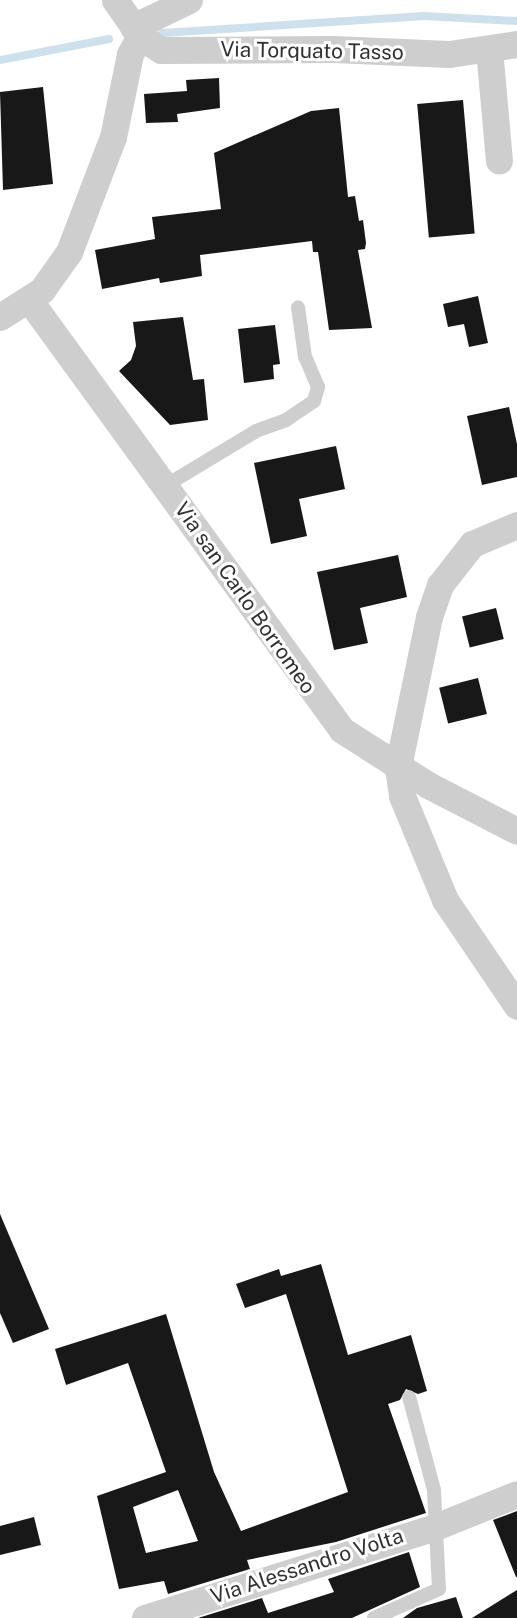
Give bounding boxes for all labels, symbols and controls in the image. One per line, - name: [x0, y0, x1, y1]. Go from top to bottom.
- street label: Via Torquato Tasso: [220, 37, 404, 65]
- street label: Via san Carlo Borromeo: [169, 497, 321, 699]
- street label: Via Alessandro Volta: [207, 1523, 407, 1609]

